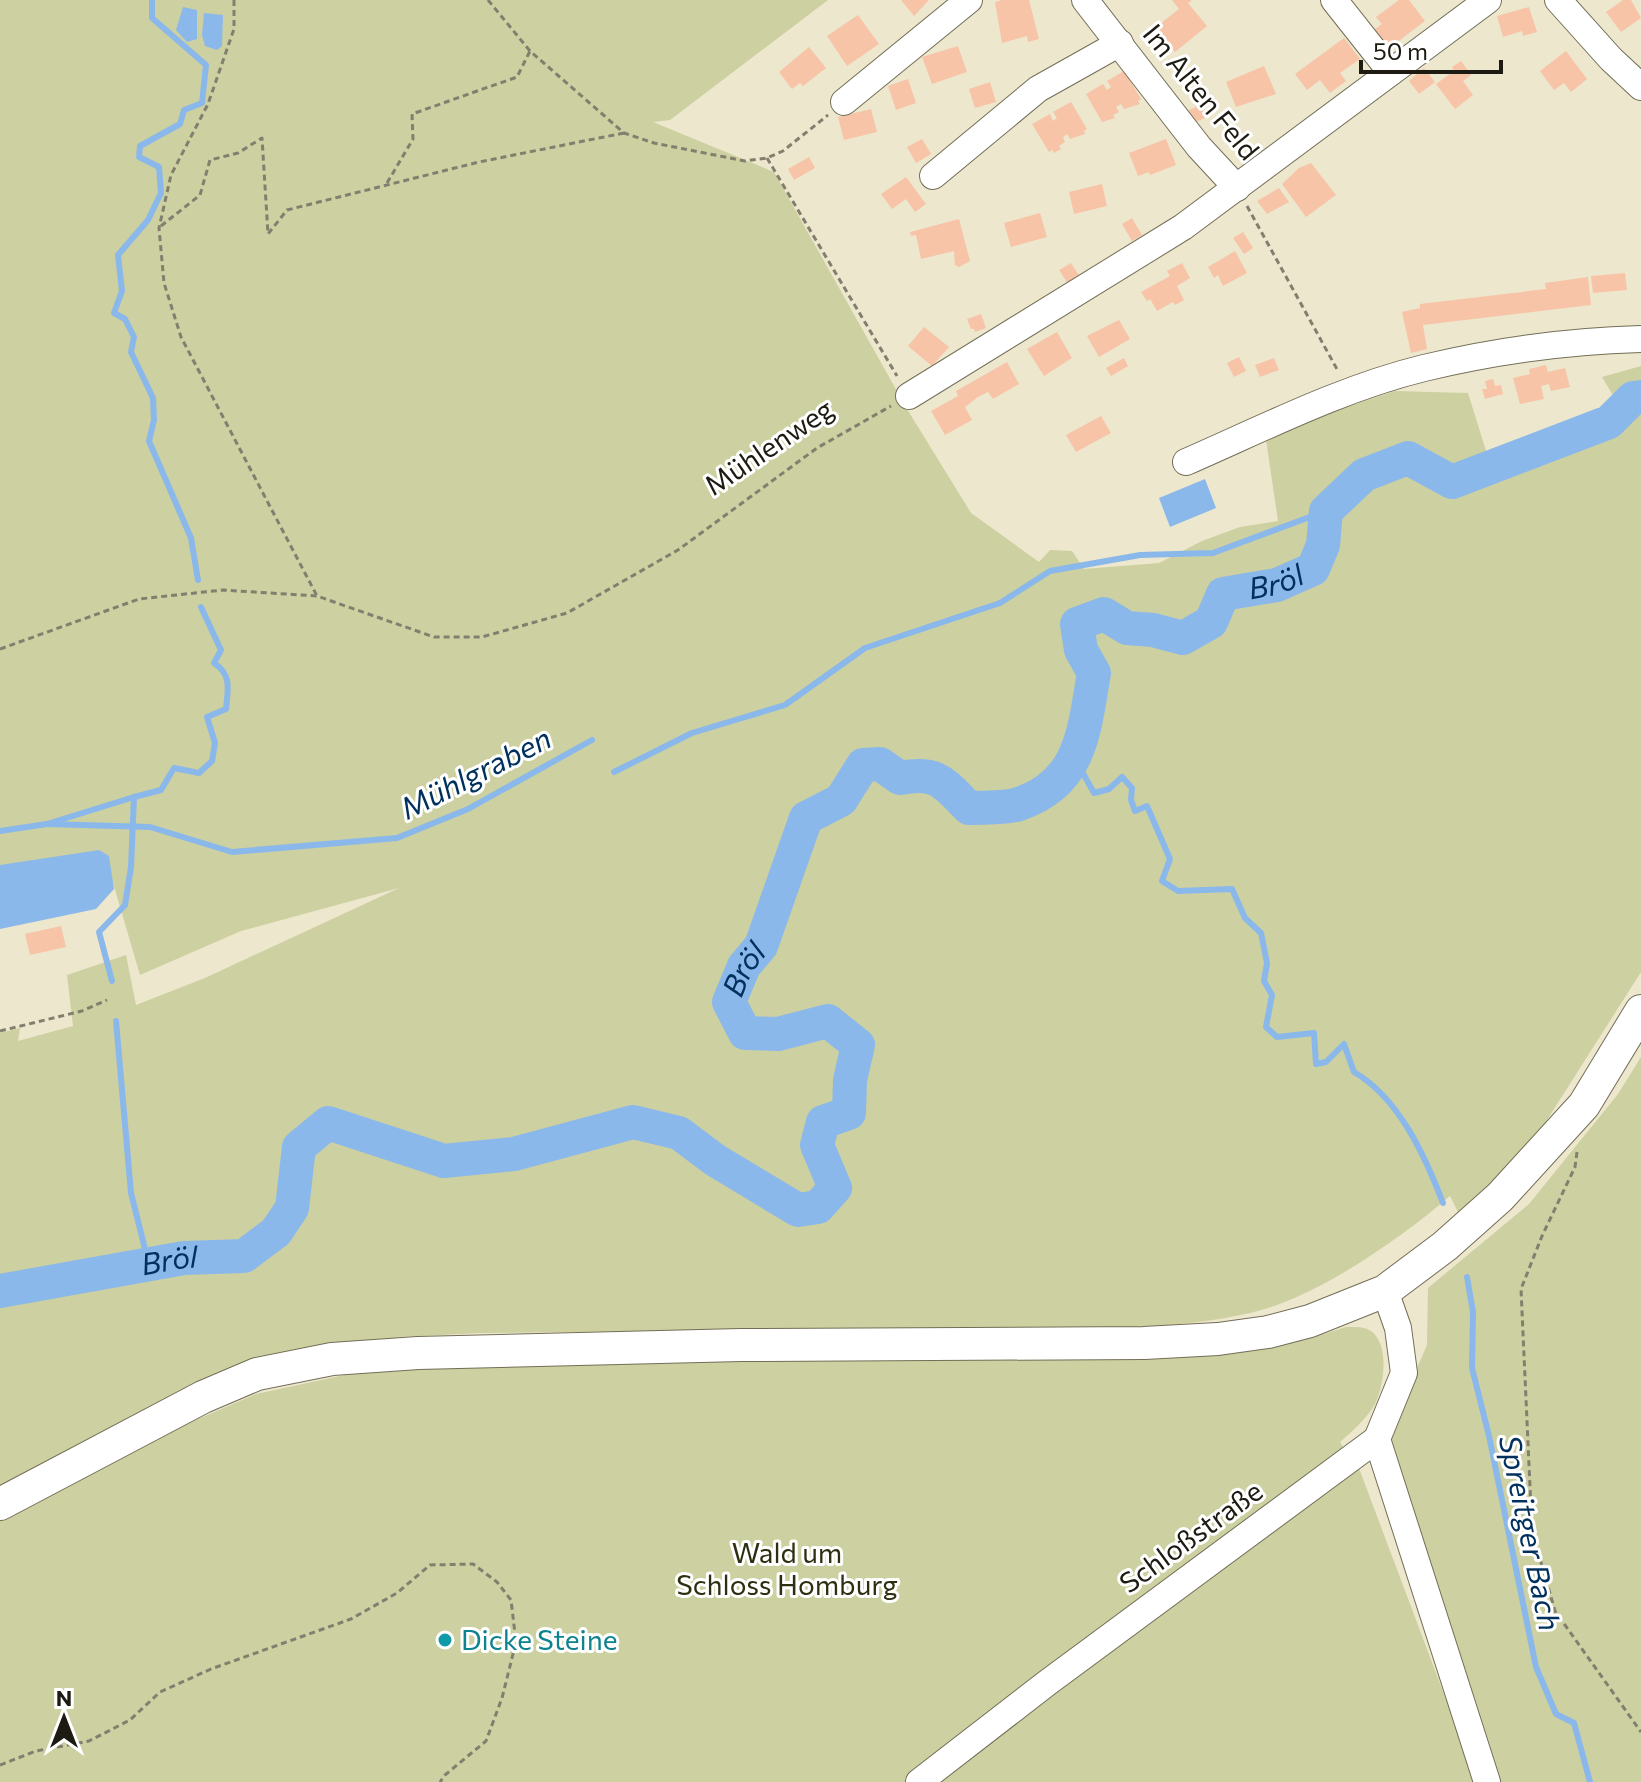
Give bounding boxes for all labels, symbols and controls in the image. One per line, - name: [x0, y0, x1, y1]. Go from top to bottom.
- street label: Im Alten Feld: [1137, 17, 1267, 166]
- scale bar: [1361, 24, 1501, 74]
- text: 50 m: [1373, 36, 1428, 65]
- street label: Mühlenweg: [698, 391, 839, 502]
- water label: Bröl: [1245, 554, 1310, 605]
- water label: Mühlgraben: [393, 718, 557, 826]
- water label: Bröl: [713, 932, 773, 1001]
- water label: Bröl: [138, 1236, 199, 1281]
- water label: Spreitger Bach: [1493, 1431, 1570, 1634]
- street label: Schloßstraße: [1112, 1473, 1269, 1599]
- park label: Wald um Schloss Homburg: [676, 1535, 898, 1601]
- place label: Dicke Steine: [461, 1622, 618, 1656]
- marker: Dicke Steine: [436, 1631, 454, 1649]
- north arrow: [24, 1678, 104, 1758]
- text: N: [56, 1684, 72, 1711]

